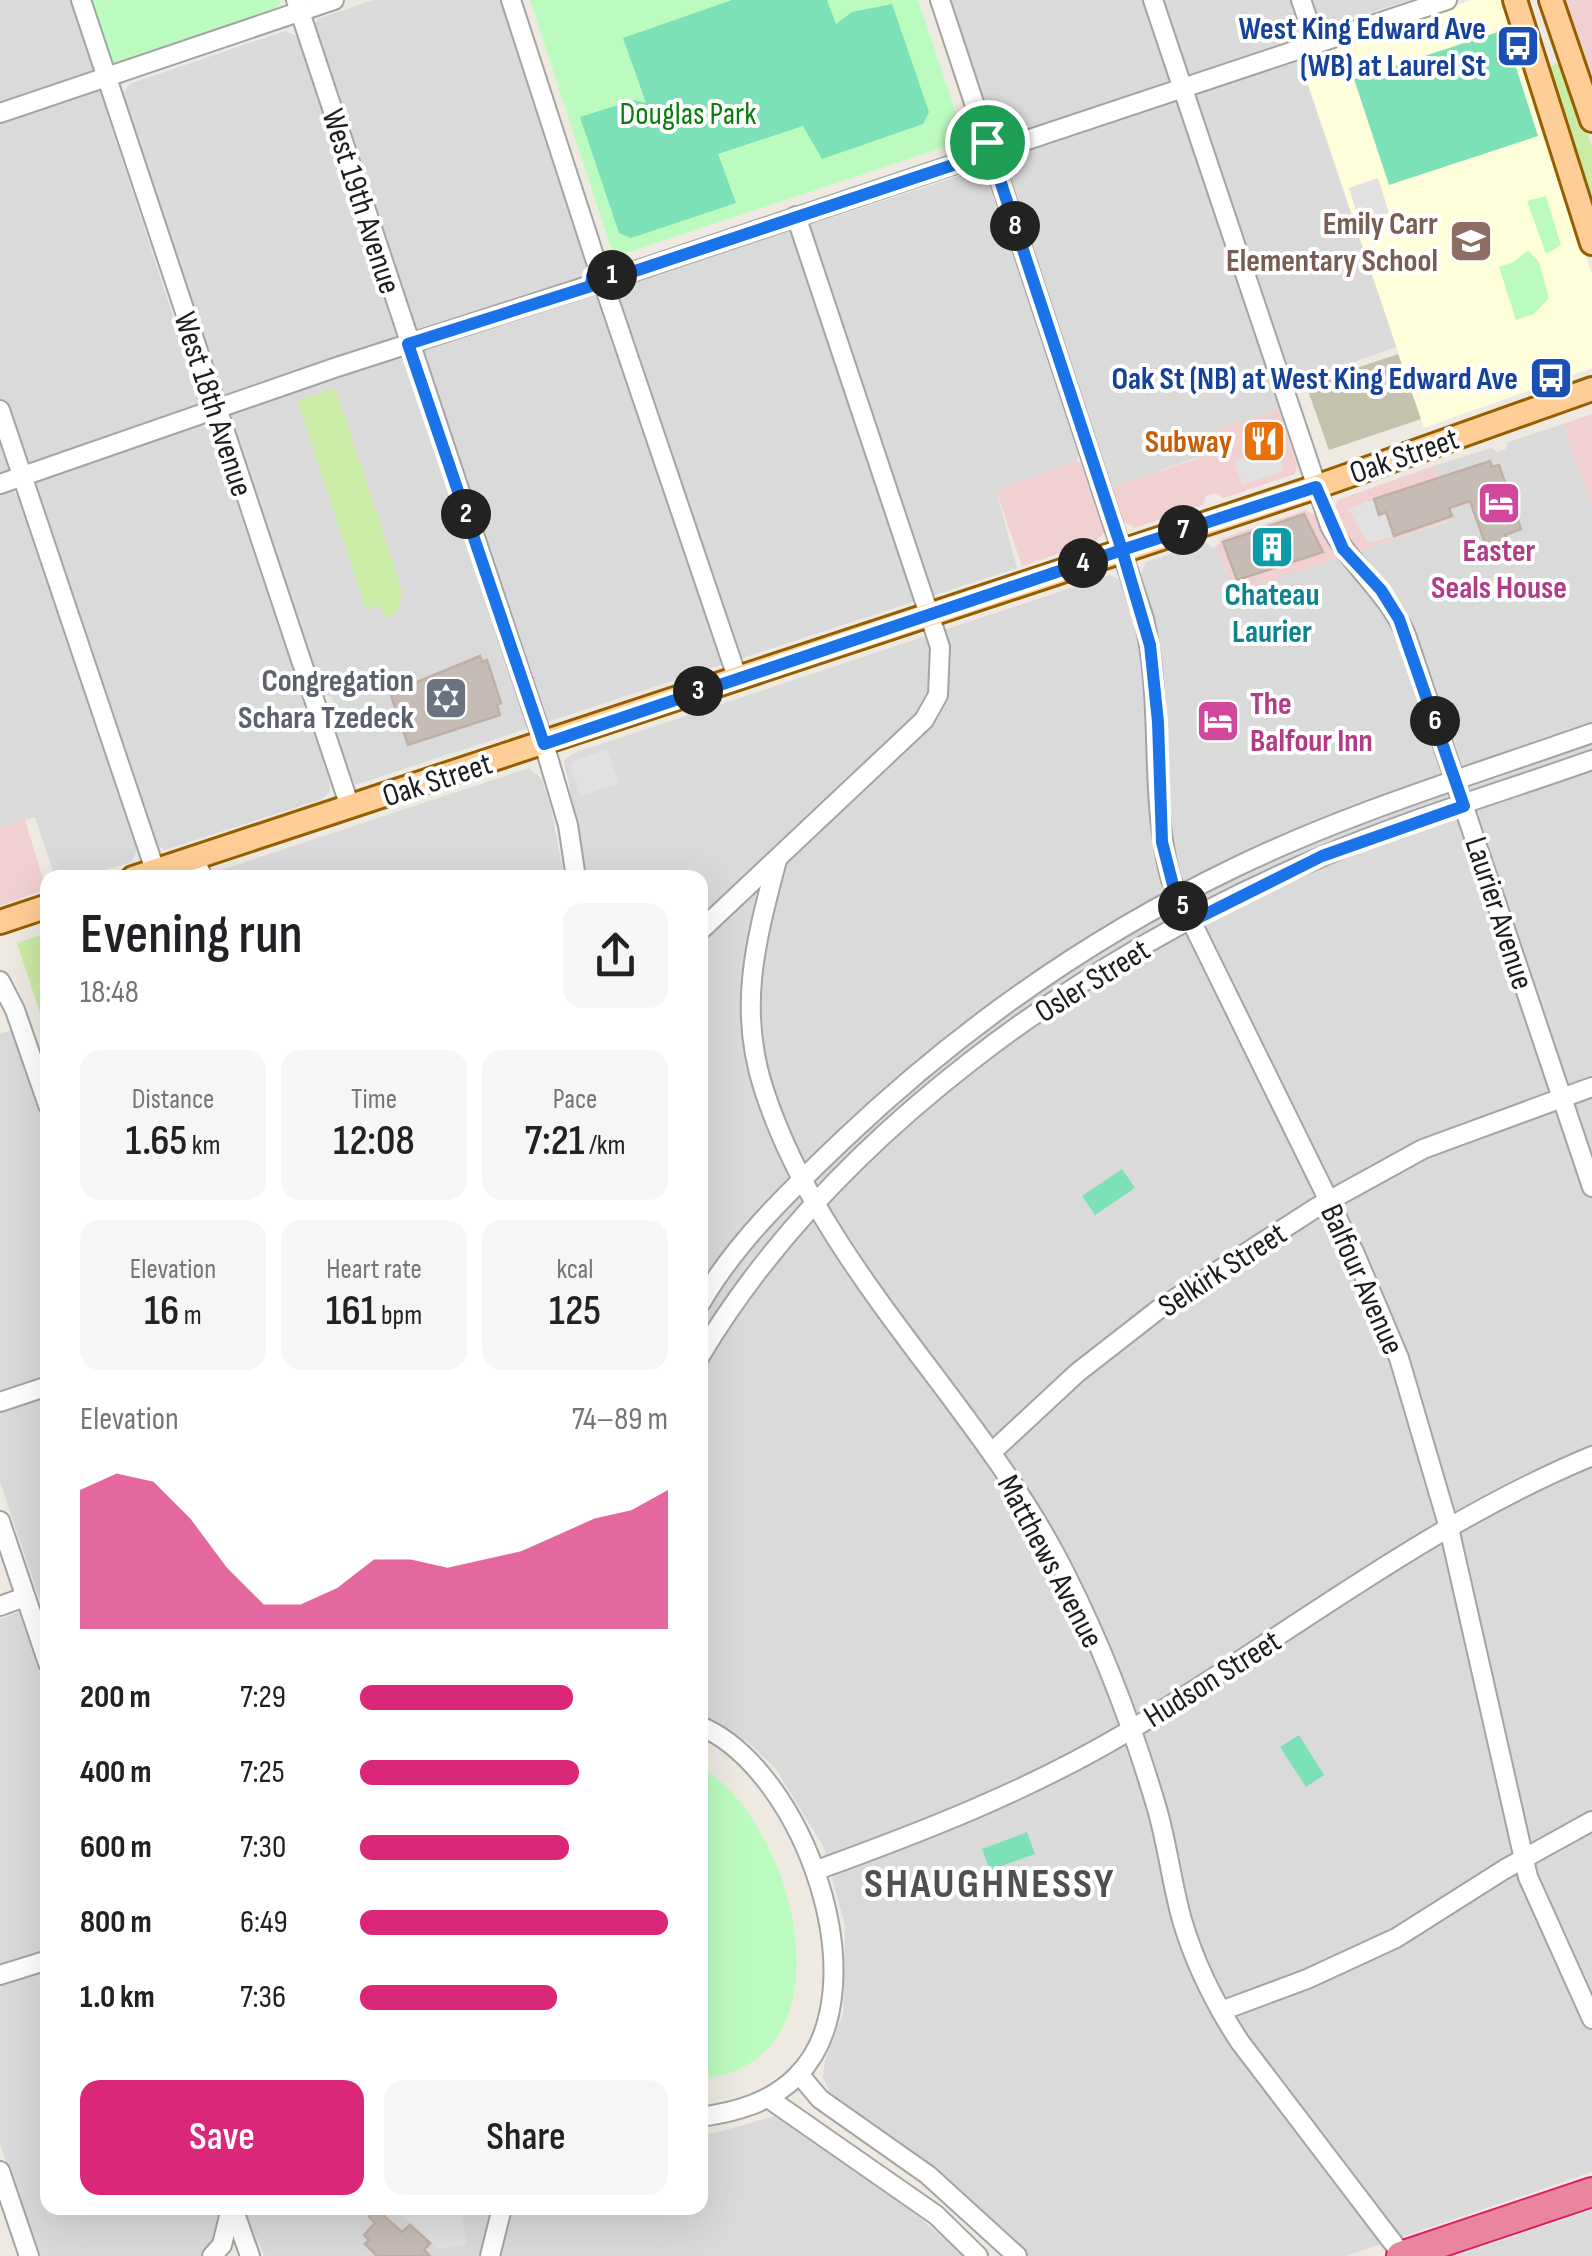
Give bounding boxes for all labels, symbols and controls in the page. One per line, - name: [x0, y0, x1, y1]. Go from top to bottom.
- place label: West King Edward Ave (WB) at Laurel St: [1238, 10, 1486, 86]
- bus stop icon: West King Edward Ave (WB) at Laurel St: [1495, 23, 1541, 69]
- park label: Douglas Park: [620, 95, 756, 134]
- pin: [945, 100, 1030, 185]
- street label: West 19th Avenue: [312, 104, 409, 299]
- icon: arrive: [960, 115, 1015, 170]
- pin: 8: [990, 201, 1040, 251]
- place label: Emily Carr Elementary School: [1226, 205, 1438, 281]
- text: 8: [1008, 209, 1022, 242]
- school or university icon: Emily Carr Elementary School: [1448, 218, 1494, 264]
- pin: 1: [587, 250, 637, 300]
- text: 1: [607, 258, 617, 291]
- street label: West 18th Avenue: [164, 307, 261, 502]
- bus stop icon: Oak St (NB) at West King Edward Ave: [1528, 355, 1574, 401]
- place label: Oak St (NB) at West King Edward Ave: [1112, 360, 1518, 399]
- restaurant icon: Subway: [1241, 418, 1287, 464]
- street label: Oak Street: [1345, 420, 1464, 493]
- place label: Subway: [1145, 423, 1232, 462]
- hotel icon: Easter Seals House: [1476, 480, 1522, 526]
- pin: 2: [441, 489, 491, 539]
- text: 2: [460, 497, 472, 530]
- pin: 7: [1158, 505, 1208, 555]
- text: 7: [1177, 513, 1189, 546]
- building icon: Chateau Laurier: [1249, 524, 1295, 570]
- place label: Easter Seals House: [1431, 532, 1567, 608]
- pin: 4: [1058, 538, 1108, 588]
- text: 4: [1076, 546, 1090, 579]
- place label: Chateau Laurier: [1225, 576, 1319, 652]
- place label: Congregation Schara Tzedeck: [238, 662, 414, 738]
- pin: 3: [673, 666, 723, 716]
- text: 3: [692, 674, 704, 707]
- synagogue icon: Congregation Schara Tzedeck: [423, 675, 469, 721]
- place label: The Balfour Inn: [1250, 685, 1373, 761]
- pin: 6: [1410, 696, 1460, 746]
- hotel icon: The Balfour Inn: [1195, 698, 1241, 744]
- text: 6: [1428, 704, 1442, 737]
- street label: Oak Street: [378, 744, 497, 816]
- street label: Laurier Avenue: [1456, 832, 1542, 995]
- pin: 5: [1158, 881, 1208, 931]
- text: 5: [1177, 889, 1189, 922]
- text: Evening run: [80, 902, 303, 969]
- button: share: [563, 903, 668, 1008]
- street label: Osler Street: [1028, 931, 1157, 1032]
- text: 18:48: [80, 973, 139, 1012]
- text: Distance: [132, 1083, 214, 1116]
- text: Time: [351, 1083, 397, 1116]
- text: Pace: [553, 1083, 597, 1116]
- text: 1.65: [126, 1116, 187, 1167]
- text: 12:08: [333, 1116, 415, 1167]
- text: 7:21: [525, 1116, 585, 1167]
- text: km: [187, 1129, 220, 1162]
- text: /km: [585, 1129, 625, 1162]
- street label: Balfour Avenue: [1311, 1198, 1412, 1361]
- street label: Selkirk Street: [1152, 1214, 1294, 1326]
- text: Elevation: [130, 1253, 216, 1286]
- text: Heart rate: [326, 1253, 422, 1286]
- text: kcal: [556, 1253, 594, 1286]
- text: 16: [144, 1286, 179, 1337]
- text: 161: [326, 1286, 376, 1337]
- text: 125: [549, 1286, 601, 1337]
- text: m: [179, 1299, 202, 1332]
- text: bpm: [376, 1299, 422, 1332]
- text: Elevation: [80, 1400, 179, 1439]
- text: 74–89 m: [572, 1400, 668, 1439]
- street label: Matthews Avenue: [988, 1469, 1112, 1655]
- street label: Hudson Street: [1137, 1622, 1288, 1737]
- text: 200 m: [80, 1678, 151, 1717]
- text: 7:29: [240, 1678, 286, 1717]
- text: 400 m: [80, 1753, 152, 1792]
- text: 7:25: [240, 1753, 285, 1792]
- text: 600 m: [80, 1828, 152, 1867]
- text: 7:30: [240, 1828, 286, 1867]
- district label: SHAUGHNESSY: [864, 1859, 1116, 1910]
- text: 800 m: [80, 1903, 152, 1942]
- text: 6:49: [240, 1903, 288, 1942]
- text: 1.0 km: [80, 1978, 155, 2017]
- text: 7:36: [240, 1978, 286, 2017]
- button: Save: [80, 2080, 364, 2195]
- button: Share: [384, 2080, 668, 2195]

